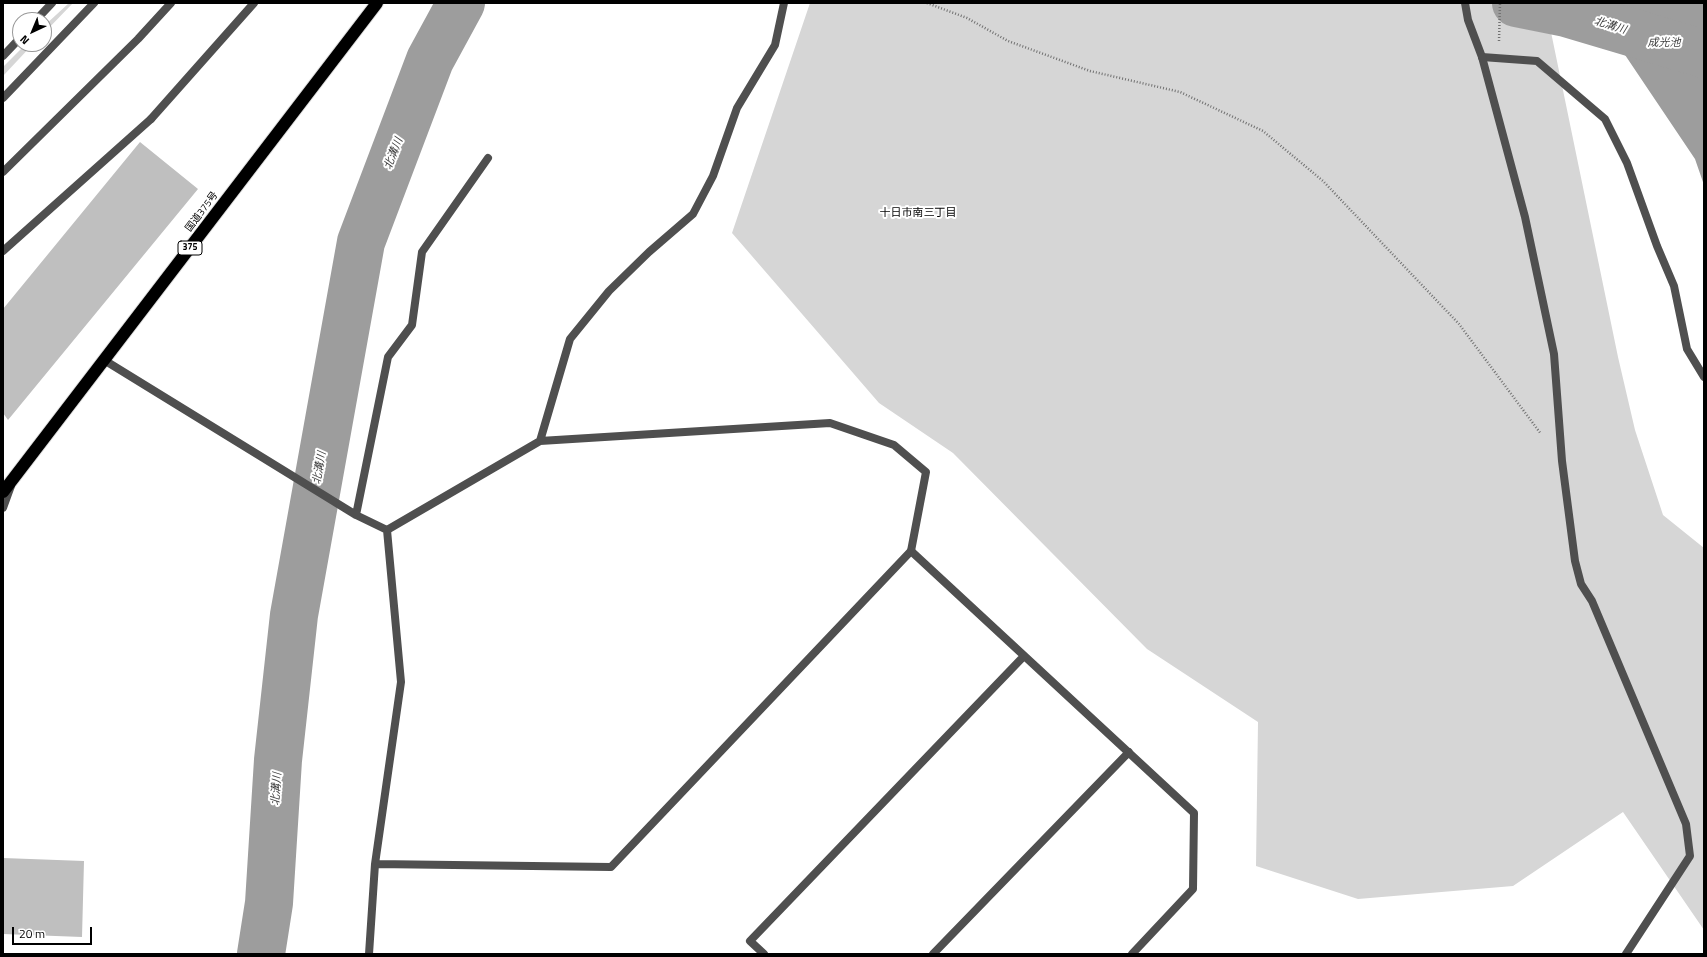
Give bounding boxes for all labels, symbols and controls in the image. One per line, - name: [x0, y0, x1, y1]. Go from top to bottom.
- north arrow: [12, 12, 52, 52]
- water label: 北溝川: [1592, 15, 1628, 37]
- text: N: [16, 32, 33, 48]
- water label: 成光池: [1648, 36, 1680, 50]
- water label: 北溝川: [382, 136, 406, 172]
- street label: 国道375号: [183, 190, 221, 234]
- district label: 十日市南三丁目: [880, 206, 956, 220]
- road number: 375: [178, 241, 202, 255]
- water label: 北溝川: [311, 451, 329, 485]
- water label: 北溝川: [269, 772, 285, 806]
- scale bar: [14, 919, 94, 945]
- text: 20 m: [19, 924, 45, 943]

